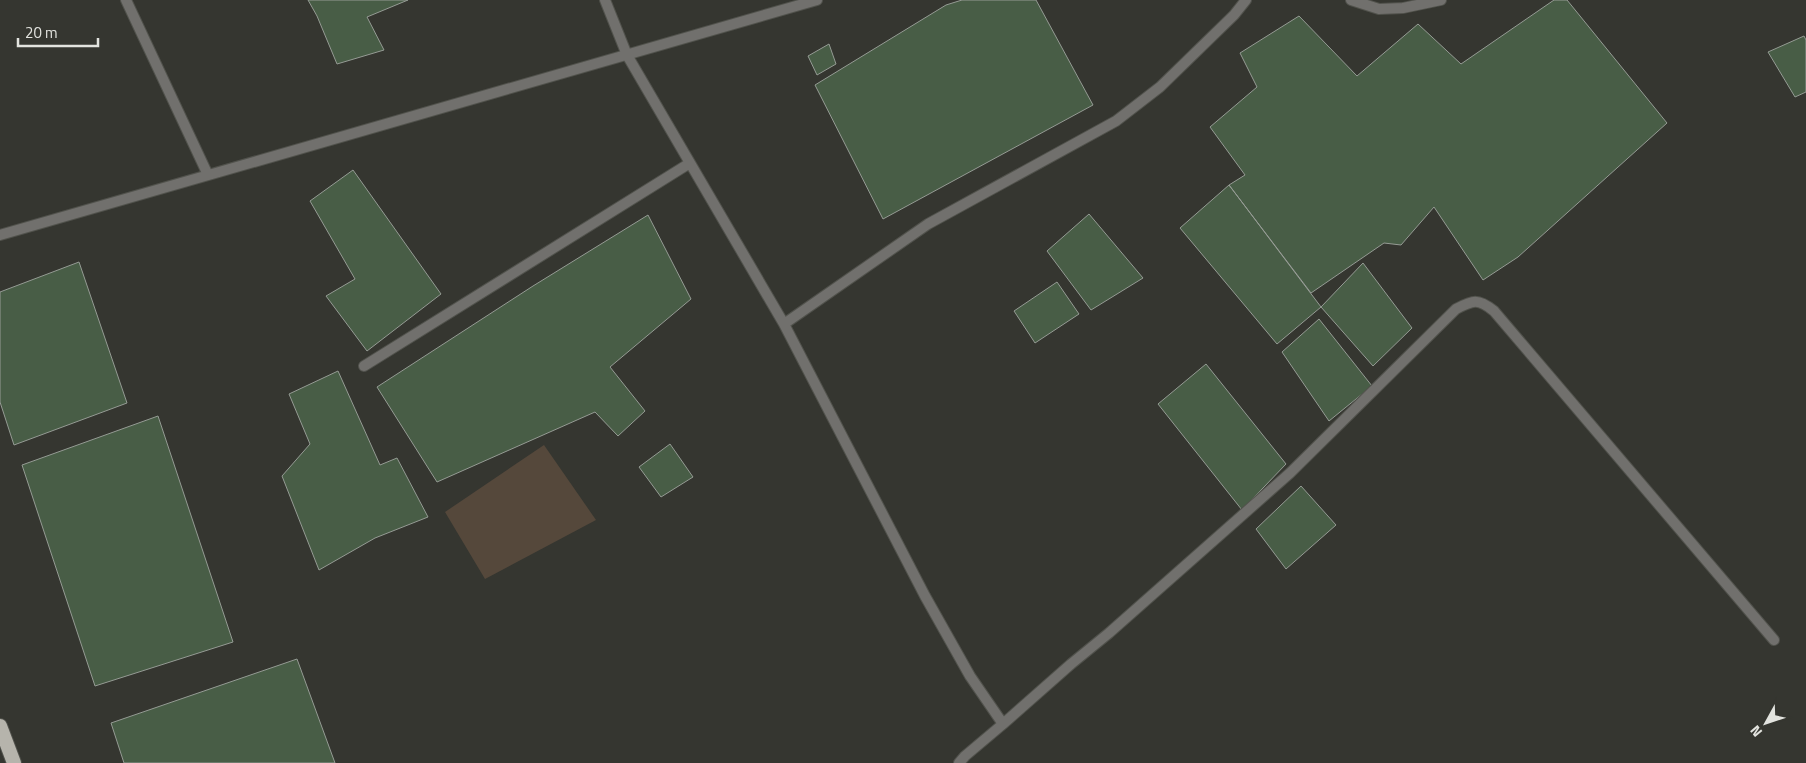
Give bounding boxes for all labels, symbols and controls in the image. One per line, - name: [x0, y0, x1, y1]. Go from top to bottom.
- scale bar: [18, 15, 98, 47]
- text: 20 m: [25, 21, 58, 44]
- north arrow: [1741, 698, 1791, 748]
- text: N: [1744, 721, 1767, 742]

